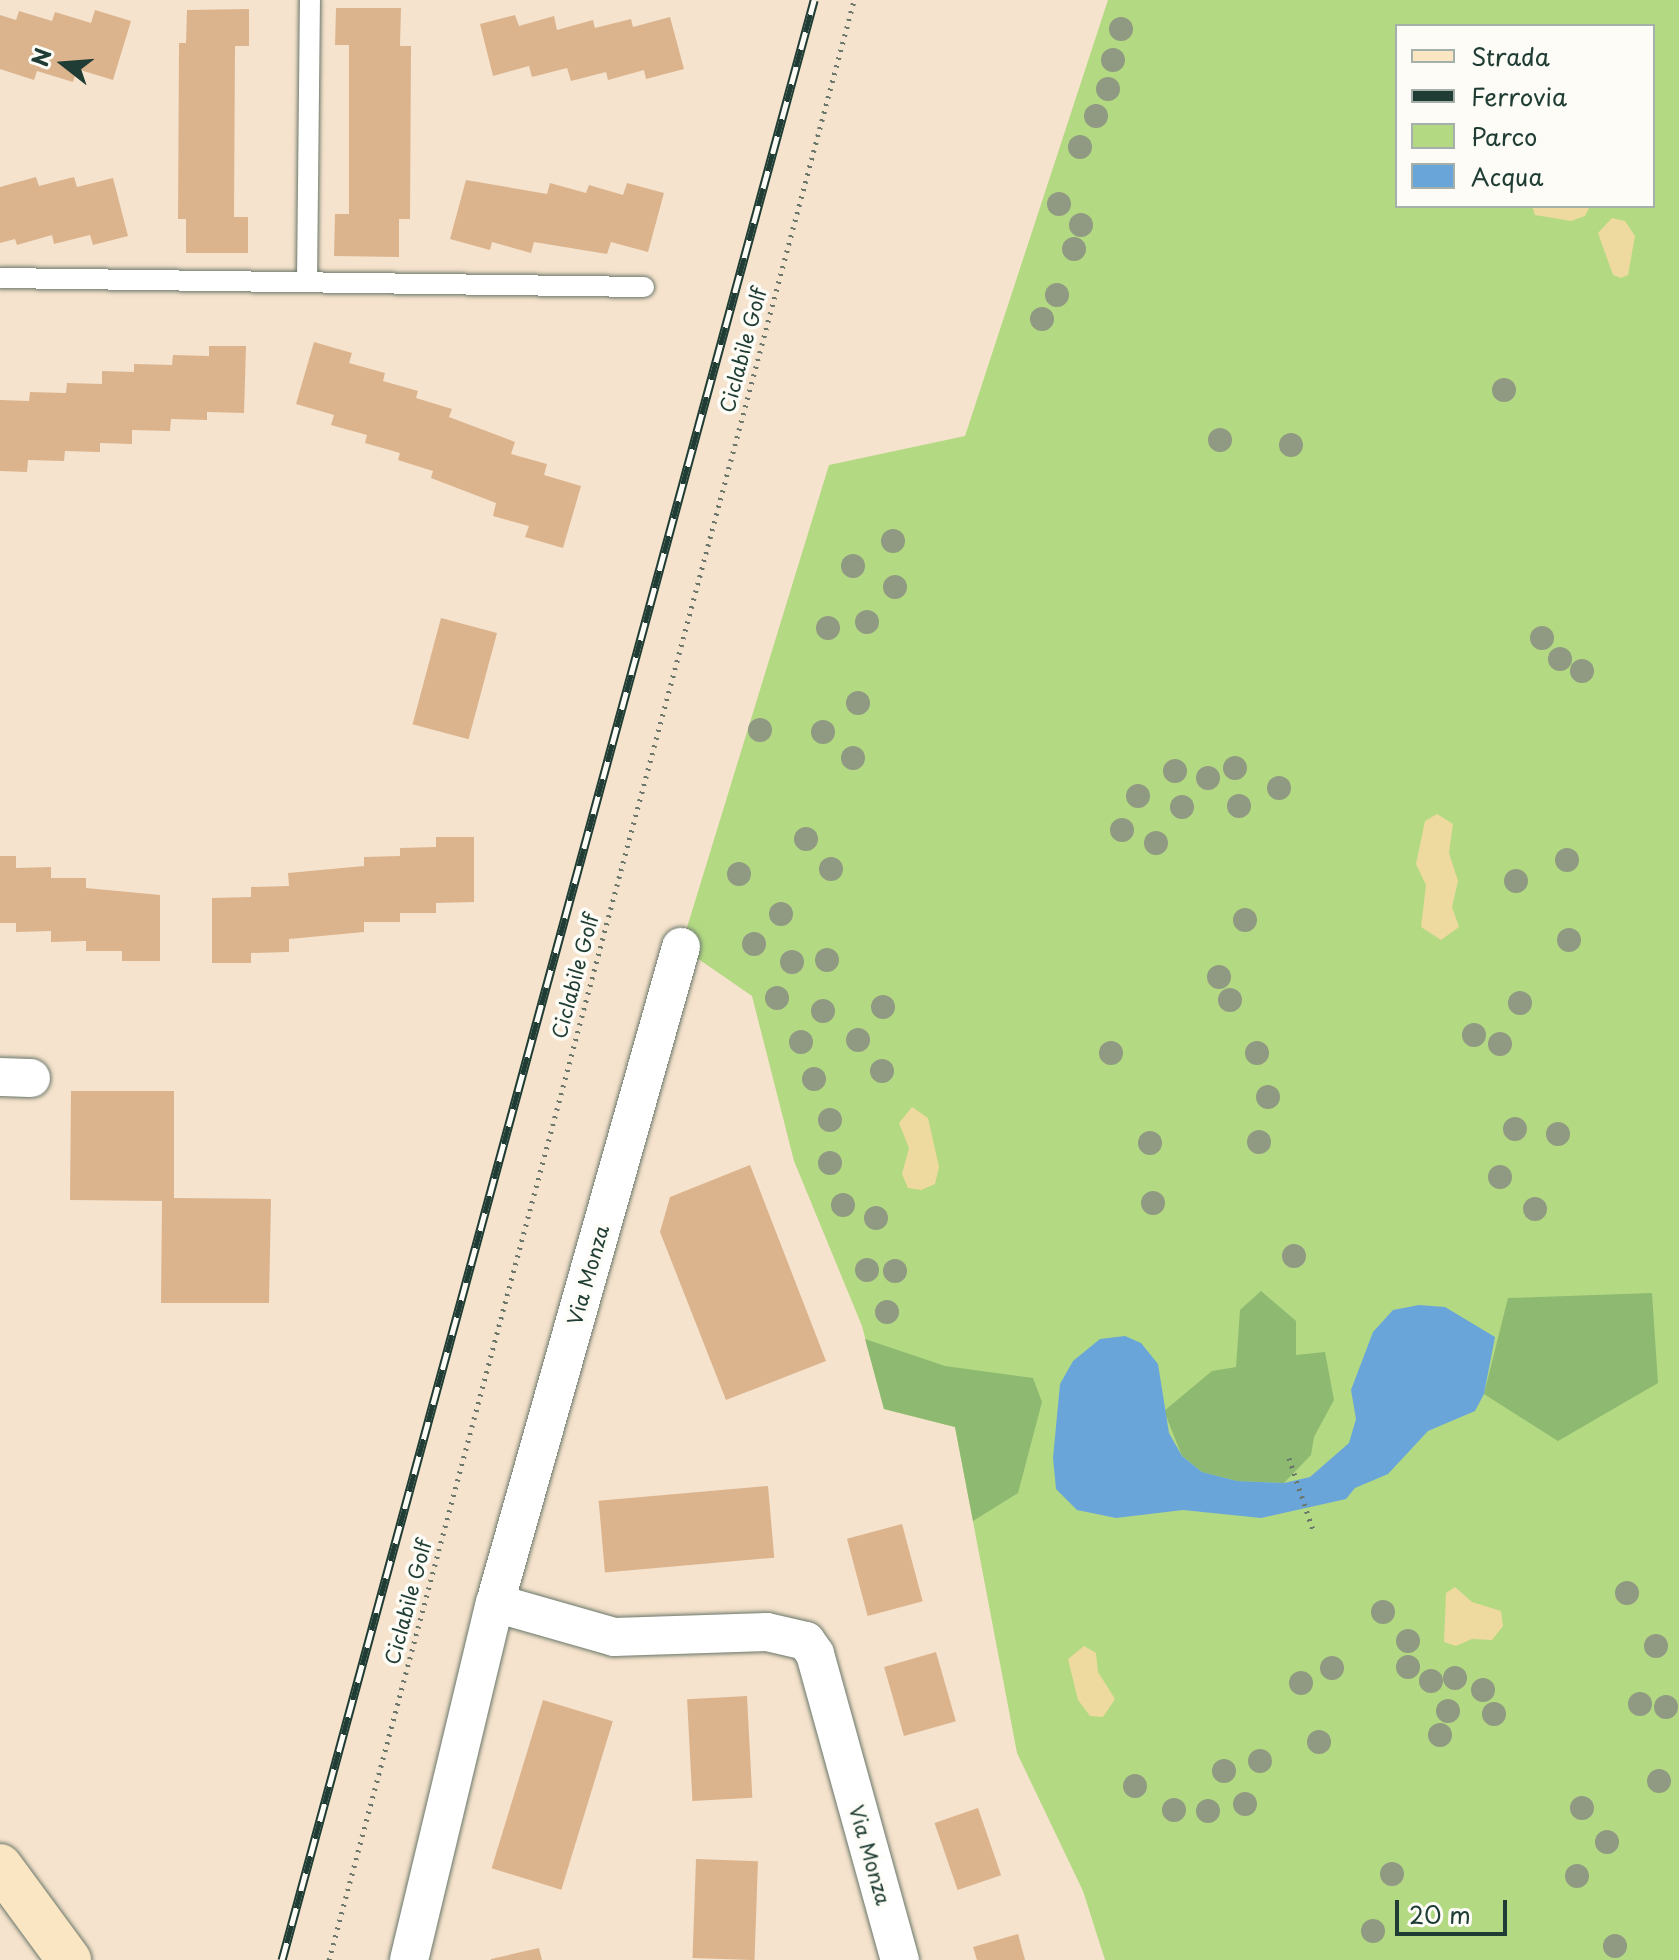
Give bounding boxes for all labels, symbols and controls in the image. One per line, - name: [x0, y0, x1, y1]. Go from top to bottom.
- north arrow: [24, 24, 104, 104]
- legend: [1395, 24, 1655, 208]
- text: Strada: [1471, 38, 1550, 74]
- text: N: [22, 44, 59, 70]
- text: Ferrovia: [1471, 78, 1567, 114]
- text: Parco: [1471, 118, 1537, 154]
- text: Acqua: [1471, 158, 1543, 194]
- street label: Ciclabile Golf: [714, 284, 772, 416]
- street label: Ciclabile Golf: [546, 910, 604, 1042]
- street label: Via Monza: [562, 1223, 614, 1327]
- street label: Ciclabile Golf: [379, 1536, 437, 1668]
- street label: Via Monza: [844, 1803, 896, 1907]
- scale bar: [1399, 1884, 1511, 1934]
- text: 20 m: [1409, 1896, 1471, 1932]

